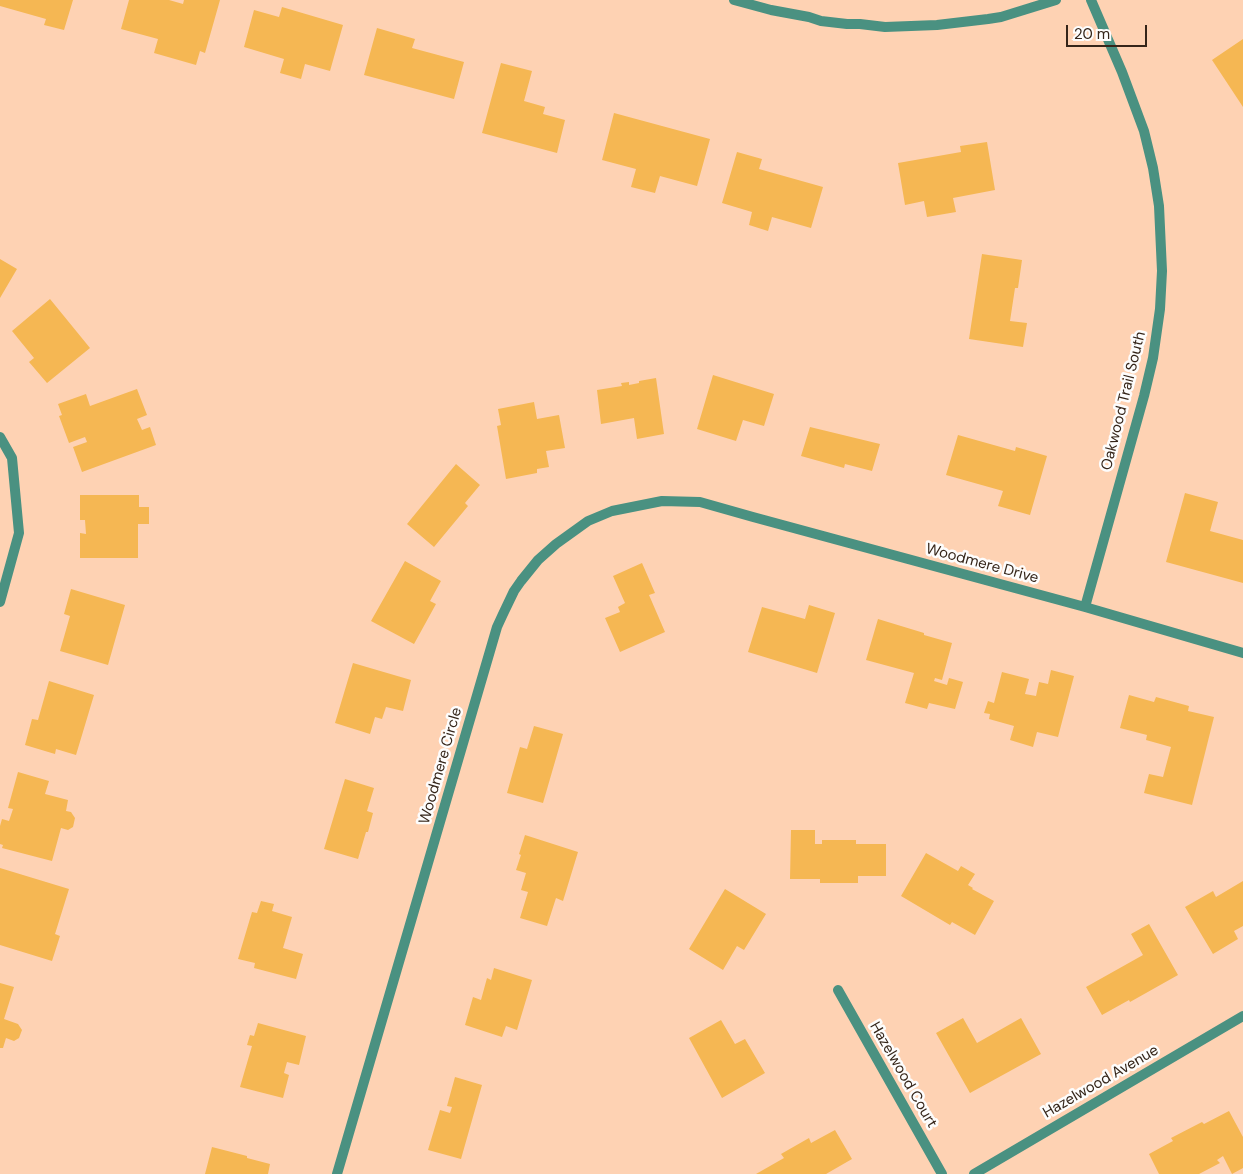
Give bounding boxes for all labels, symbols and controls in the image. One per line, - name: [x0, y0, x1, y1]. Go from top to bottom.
- scale bar: [1068, 15, 1149, 47]
- text: 20 m: [1074, 24, 1110, 44]
- street label: Oakwood Trail South: [1098, 330, 1150, 472]
- street label: Woodmere Drive: [924, 540, 1040, 588]
- street label: Woodmere Circle: [416, 706, 466, 826]
- street label: Hazelwood Court: [865, 1019, 941, 1131]
- street label: Hazelwood Avenue: [1040, 1042, 1162, 1122]

